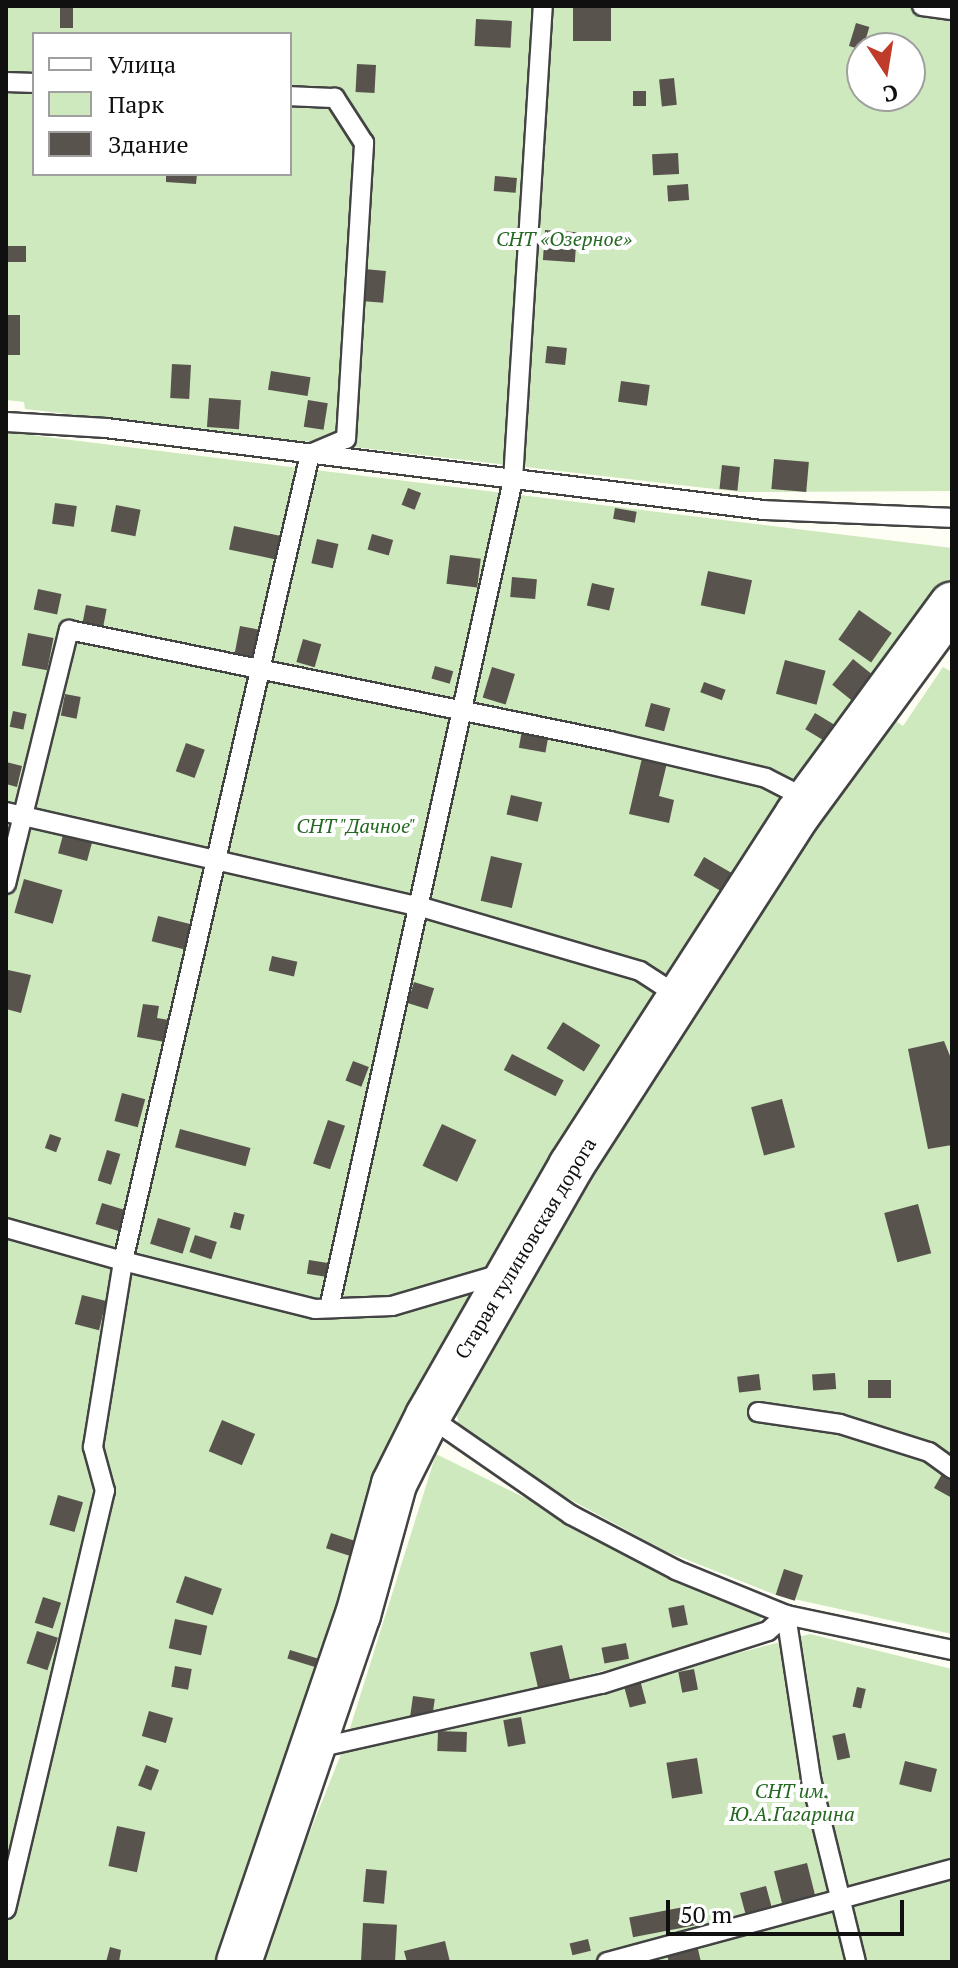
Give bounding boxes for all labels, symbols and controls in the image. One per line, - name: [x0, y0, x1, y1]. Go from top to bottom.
- legend: [32, 32, 292, 176]
- north arrow: [846, 32, 926, 112]
- text: Улица: [108, 48, 176, 80]
- text: С: [881, 78, 901, 110]
- text: Парк: [108, 88, 164, 120]
- text: Здание: [108, 128, 189, 160]
- park label: СНТ «Озерное»: [496, 226, 632, 250]
- park label: СНТ "Дачное": [296, 813, 416, 837]
- street label: Старая тулиновская дорога: [449, 1133, 601, 1363]
- park label: СНТ им. Ю.А.Гагарина: [729, 1779, 855, 1826]
- scale bar: [670, 1884, 908, 1934]
- text: 50 m: [680, 1898, 732, 1930]

